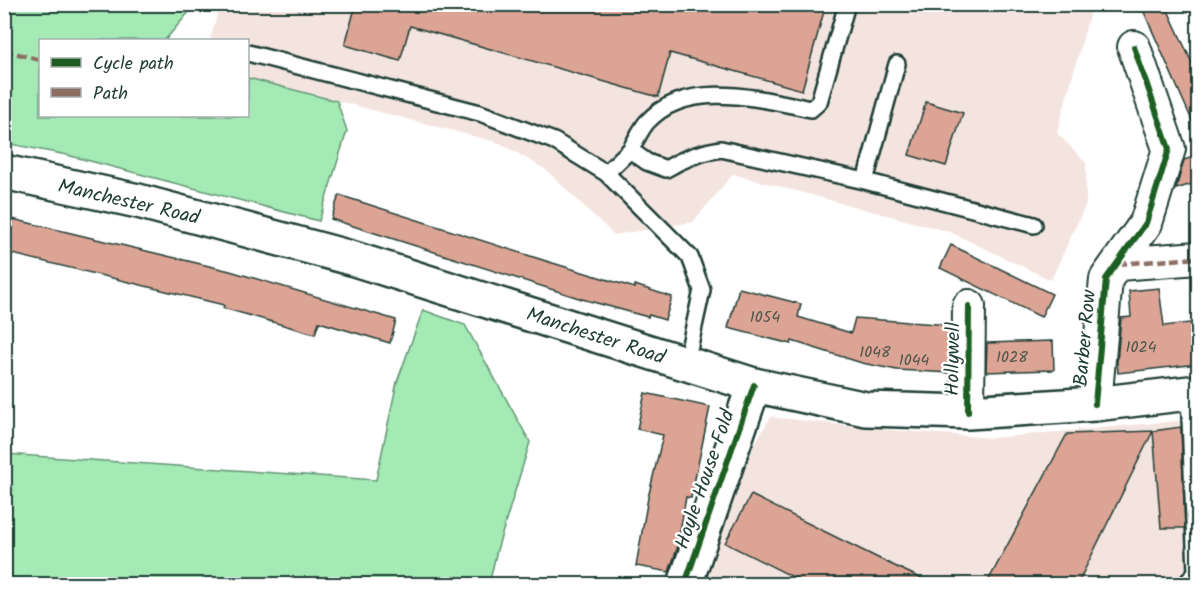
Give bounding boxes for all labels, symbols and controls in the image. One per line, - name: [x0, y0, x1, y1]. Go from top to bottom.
- legend: [39, 39, 249, 117]
- text: Cycle path: [93, 50, 174, 79]
- text: Path: [93, 80, 128, 109]
- street label: Manchester Road: [55, 171, 204, 235]
- street label: Barber Row: [1066, 288, 1106, 388]
- street label: Manchester Road: [522, 299, 670, 375]
- house number: 1054: [750, 305, 780, 330]
- street label: Hollywell: [937, 322, 971, 396]
- house number: 1024: [1125, 335, 1157, 360]
- house number: 1048: [859, 340, 891, 365]
- house number: 1028: [996, 345, 1028, 370]
- house number: 1044: [899, 348, 930, 373]
- street label: Hoyle House Fold: [667, 405, 745, 554]

